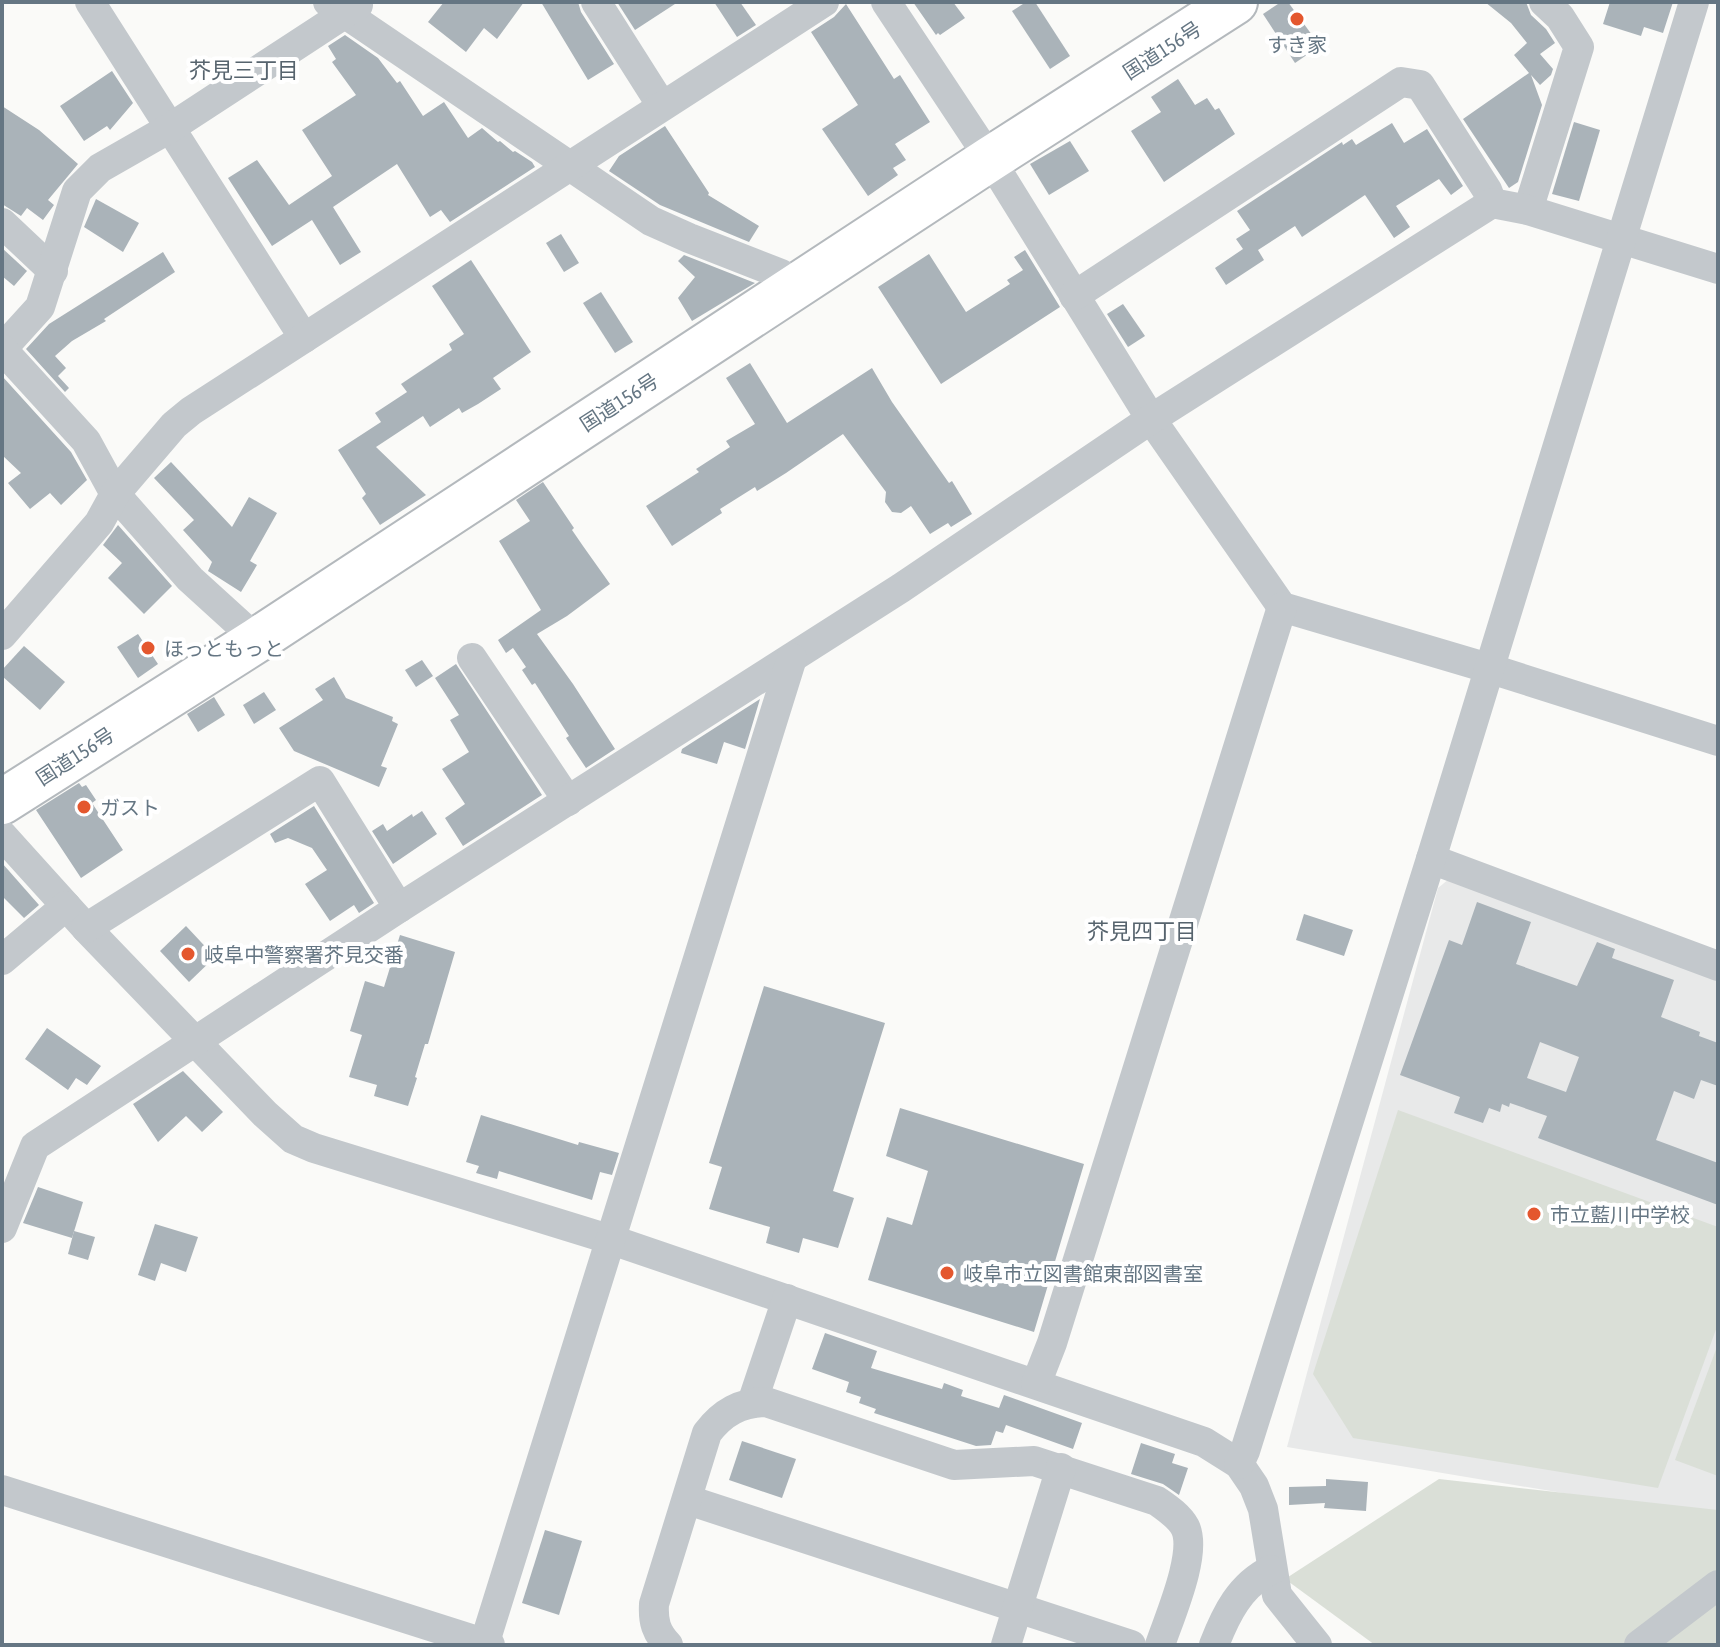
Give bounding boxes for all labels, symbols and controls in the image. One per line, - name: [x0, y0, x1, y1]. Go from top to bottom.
- marker: すき家: [1288, 10, 1306, 28]
- street label: 国道156号: [1119, 16, 1205, 84]
- place label: すき家: [1267, 33, 1327, 56]
- district label: 芥見三丁目: [189, 57, 299, 83]
- street label: 国道156号: [576, 368, 662, 436]
- place label: ほっともっと: [164, 637, 284, 660]
- marker: ほっともっと: [139, 639, 157, 657]
- street label: 国道156号: [32, 722, 118, 790]
- place label: ガスト: [100, 796, 160, 819]
- marker: ガスト: [75, 798, 93, 816]
- district label: 芥見四丁目: [1087, 918, 1197, 944]
- place label: 岐阜中警察署芥見交番: [204, 943, 404, 966]
- marker: 岐阜中警察署芥見交番: [179, 945, 197, 963]
- place label: 市立藍川中学校: [1550, 1203, 1690, 1226]
- marker: 市立藍川中学校: [1525, 1205, 1543, 1223]
- place label: 岐阜市立図書館東部図書室: [963, 1262, 1203, 1285]
- marker: 岐阜市立図書館東部図書室: [938, 1264, 956, 1282]

